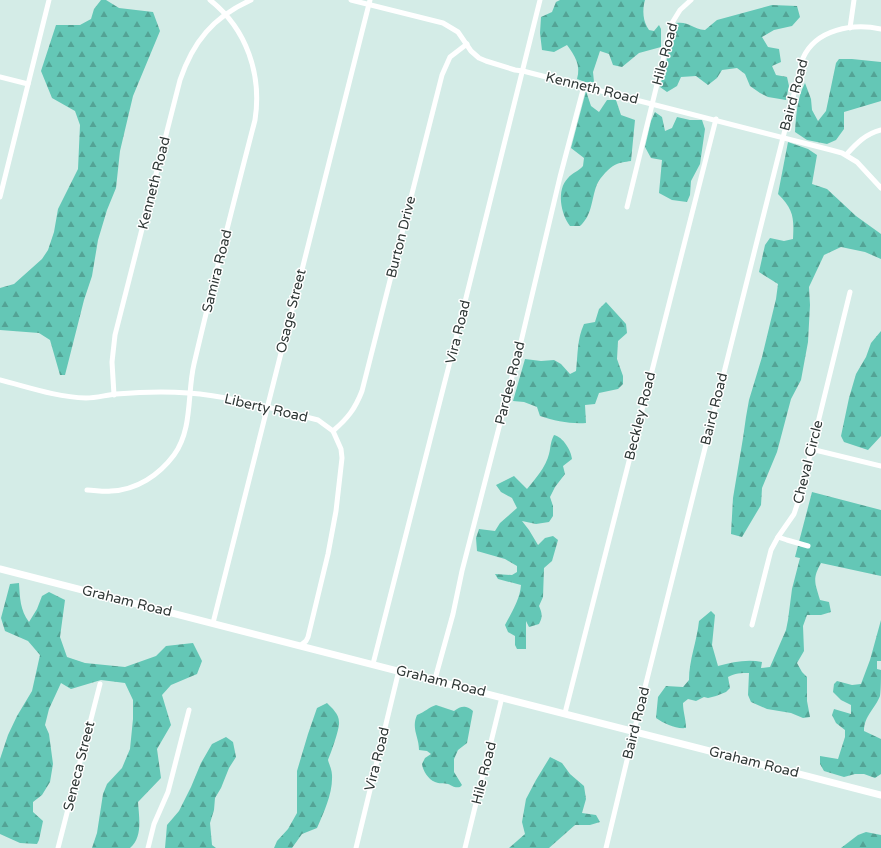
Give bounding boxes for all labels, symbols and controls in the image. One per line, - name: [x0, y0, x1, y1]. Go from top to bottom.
- street label: Hile Road: [648, 21, 682, 87]
- street label: Baird Road: [776, 57, 812, 133]
- street label: Kenneth Road: [544, 68, 640, 108]
- street label: Kenneth Road: [134, 135, 174, 231]
- street label: Burton Drive: [383, 194, 419, 280]
- street label: Samira Road: [198, 228, 236, 314]
- street label: Osage Street: [272, 266, 310, 355]
- street label: Vira Road: [442, 298, 474, 366]
- street label: Pardee Road: [491, 339, 529, 427]
- street label: Beckley Road: [621, 370, 659, 462]
- street label: Baird Road: [697, 371, 731, 447]
- street label: Liberty Road: [223, 390, 309, 426]
- street label: Cheval Circle: [789, 418, 827, 506]
- street label: Graham Road: [80, 582, 174, 620]
- street label: Graham Road: [394, 662, 488, 700]
- street label: Baird Road: [619, 685, 653, 761]
- street label: Seneca Street: [60, 719, 99, 813]
- street label: Vira Road: [361, 725, 393, 793]
- street label: Hile Road: [468, 740, 500, 806]
- street label: Graham Road: [707, 743, 801, 781]

